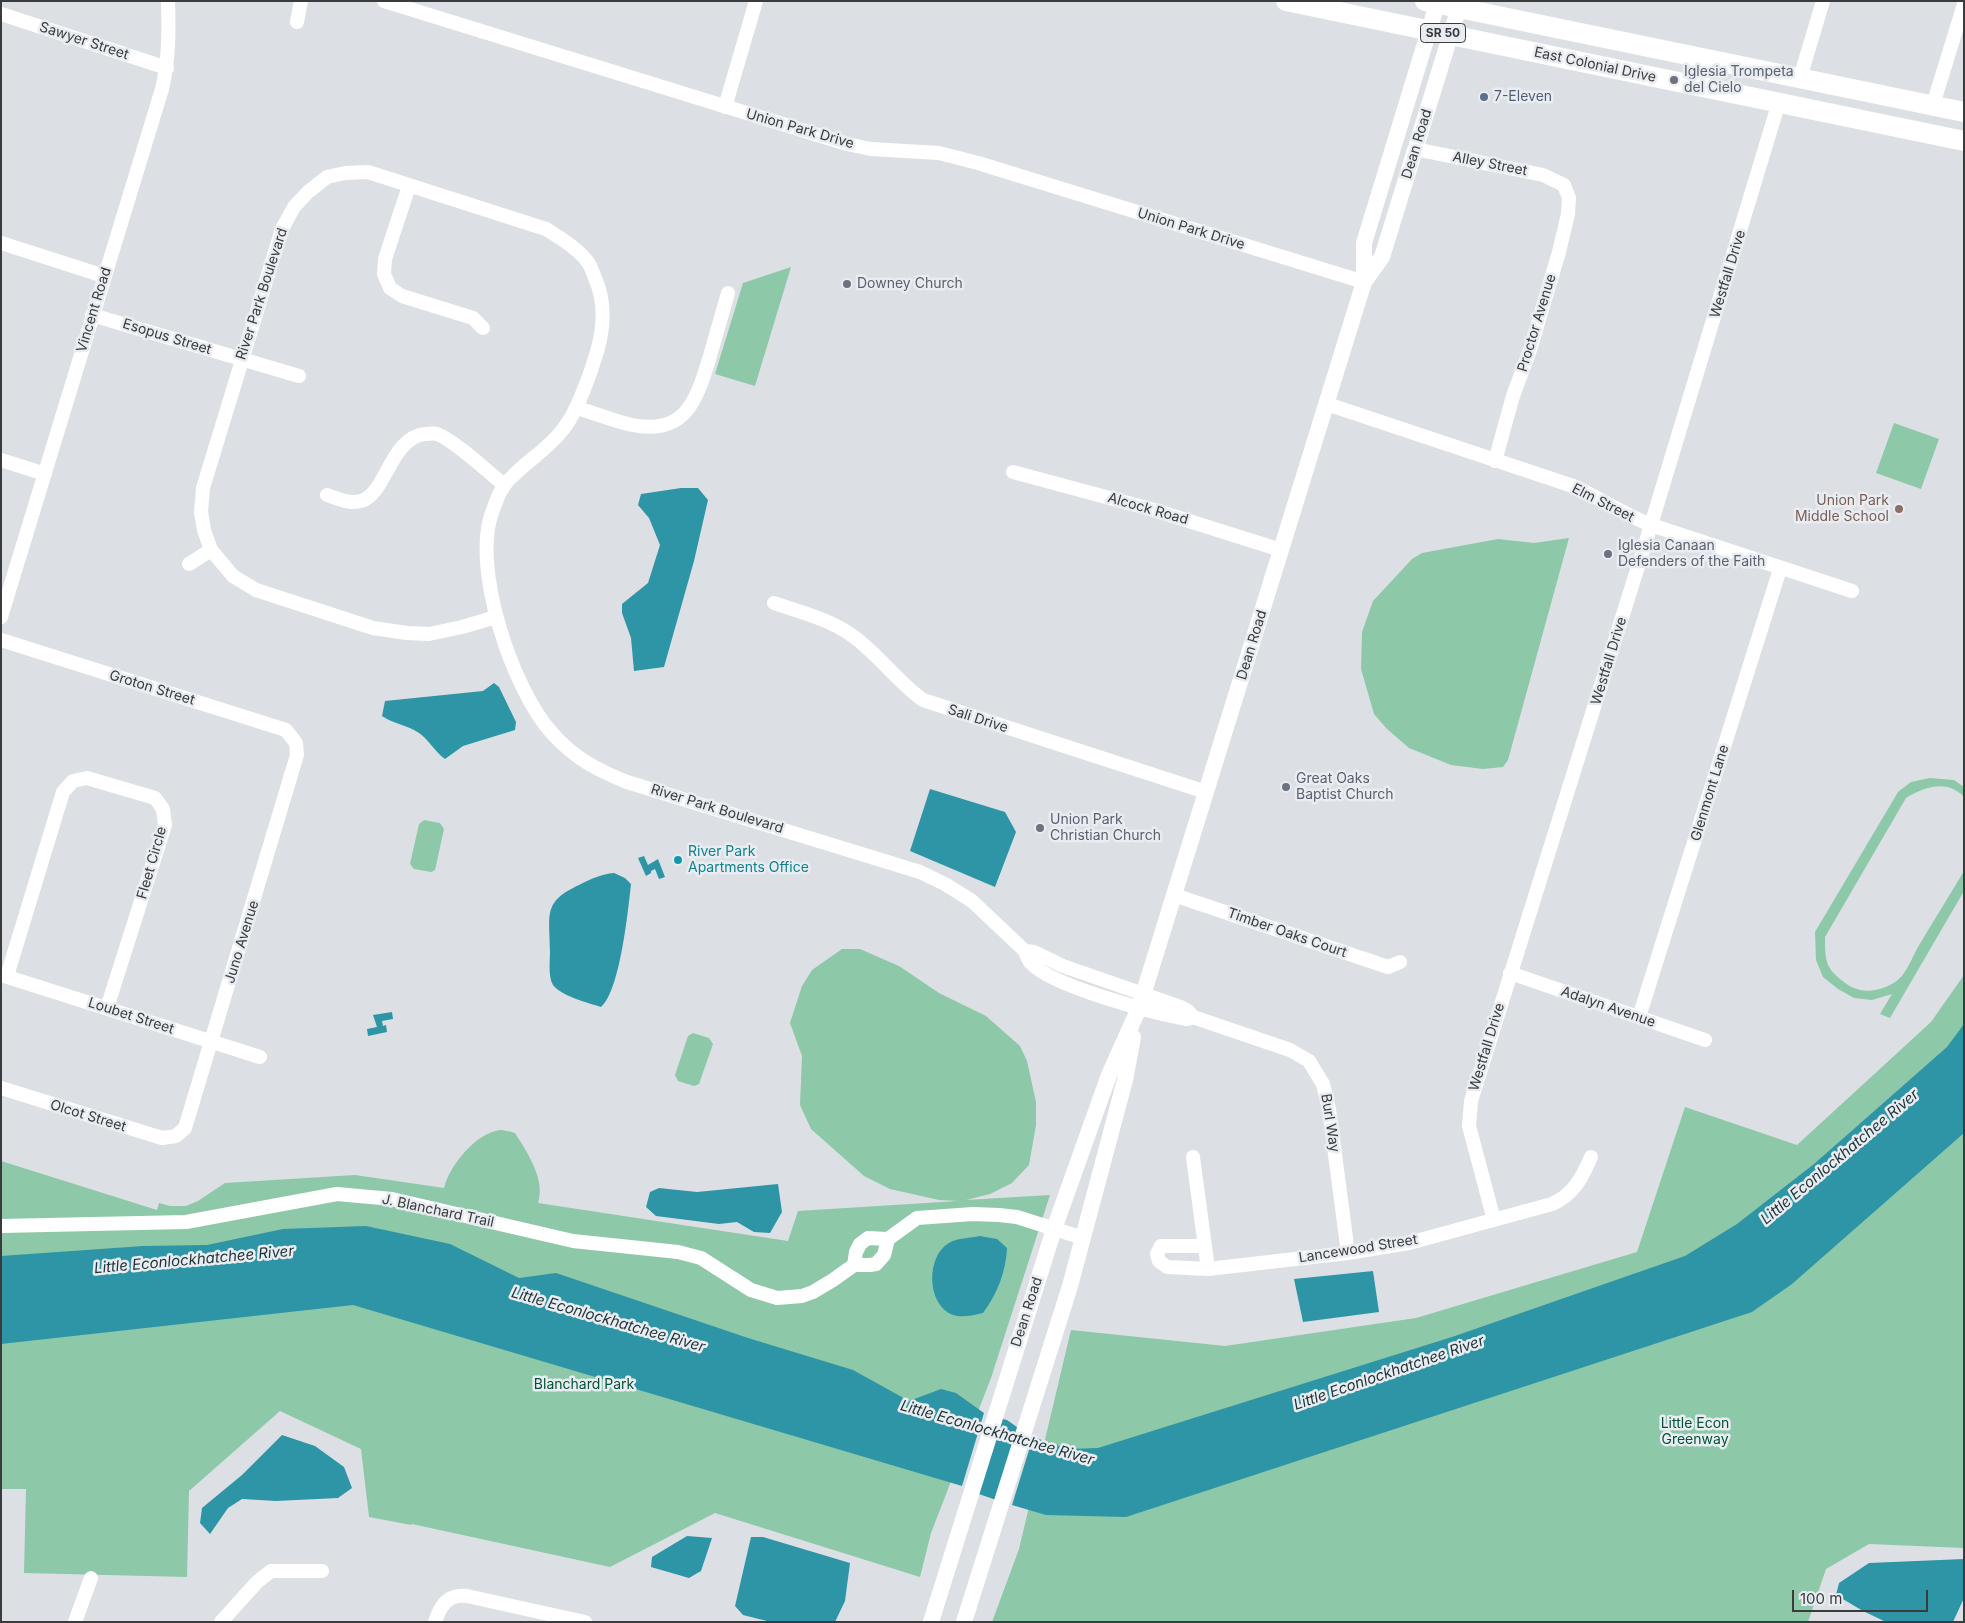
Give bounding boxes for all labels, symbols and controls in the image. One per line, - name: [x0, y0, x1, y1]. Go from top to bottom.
- street label: Sawyer Street: [37, 19, 131, 63]
- road number: SR 50: [1420, 23, 1466, 42]
- street label: East Colonial Drive: [1533, 44, 1657, 86]
- place label: Iglesia Trompeta del Cielo: [1684, 64, 1794, 96]
- marker: Iglesia Trompeta del Cielo: [1668, 74, 1680, 86]
- place label: 7-Eleven: [1494, 89, 1552, 105]
- marker: 7-Eleven: [1478, 91, 1490, 103]
- street label: Union Park Drive: [744, 106, 856, 152]
- street label: Dean Road: [1398, 107, 1436, 181]
- street label: Alley Street: [1451, 149, 1529, 179]
- street label: Union Park Drive: [1135, 205, 1247, 253]
- street label: River Park Boulevard: [233, 226, 291, 362]
- street label: Westfall Drive: [1707, 228, 1749, 320]
- street label: Vincent Road: [73, 265, 115, 355]
- street label: Proctor Avenue: [1514, 272, 1560, 374]
- place label: Downey Church: [857, 276, 963, 292]
- marker: Downey Church: [841, 278, 853, 290]
- street label: Esopus Street: [121, 316, 213, 358]
- street label: Elm Street: [1569, 480, 1637, 526]
- street label: Alcock Road: [1106, 490, 1190, 528]
- place label: Union Park Middle School: [1795, 493, 1889, 526]
- marker: Union Park Middle School: [1893, 503, 1905, 515]
- place label: Iglesia Canaan Defenders of the Faith: [1618, 538, 1765, 570]
- marker: Iglesia Canaan Defenders of the Faith: [1602, 548, 1614, 560]
- street label: Dean Road: [1233, 608, 1271, 682]
- street label: Westfall Drive: [1588, 615, 1630, 707]
- street label: Groton Street: [107, 667, 197, 709]
- street label: Sali Drive: [946, 701, 1010, 737]
- street label: Glenmont Lane: [1687, 743, 1733, 843]
- place label: Great Oaks Baptist Church: [1296, 771, 1394, 804]
- street label: River Park Boulevard: [649, 781, 785, 837]
- marker: Great Oaks Baptist Church: [1280, 781, 1292, 793]
- place label: Union Park Christian Church: [1050, 812, 1161, 844]
- marker: Union Park Christian Church: [1034, 822, 1046, 834]
- street label: Fleet Circle: [134, 825, 170, 901]
- place label: River Park Apartments Office: [688, 844, 809, 876]
- marker: River Park Apartments Office: [672, 854, 684, 866]
- street label: Juno Avenue: [221, 898, 263, 986]
- street label: Timber Oaks Court: [1225, 905, 1349, 961]
- street label: Adalyn Avenue: [1559, 983, 1657, 1031]
- street label: Loubet Street: [86, 994, 176, 1038]
- street label: Westfall Drive: [1466, 1001, 1508, 1093]
- water label: Little Econlockhatchee River: [1757, 1086, 1923, 1228]
- street label: Burl Way: [1317, 1093, 1343, 1153]
- street label: Olcot Street: [48, 1096, 128, 1136]
- street label: J. Blanchard Trail: [380, 1191, 496, 1231]
- street label: Lancewood Street: [1297, 1231, 1419, 1267]
- water label: Little Econlockhatchee River: [93, 1242, 295, 1278]
- street label: Dean Road: [1008, 1275, 1046, 1349]
- water label: Little Econlockhatchee River: [509, 1284, 707, 1356]
- water label: Little Econlockhatchee River: [1291, 1332, 1487, 1414]
- park label: Blanchard Park: [534, 1377, 634, 1393]
- water label: Little Econlockhatchee River: [898, 1397, 1096, 1469]
- park label: Little Econ Greenway: [1661, 1416, 1729, 1448]
- scale bar: [1795, 1580, 1931, 1612]
- text: 100 m: [1800, 1589, 1842, 1608]

